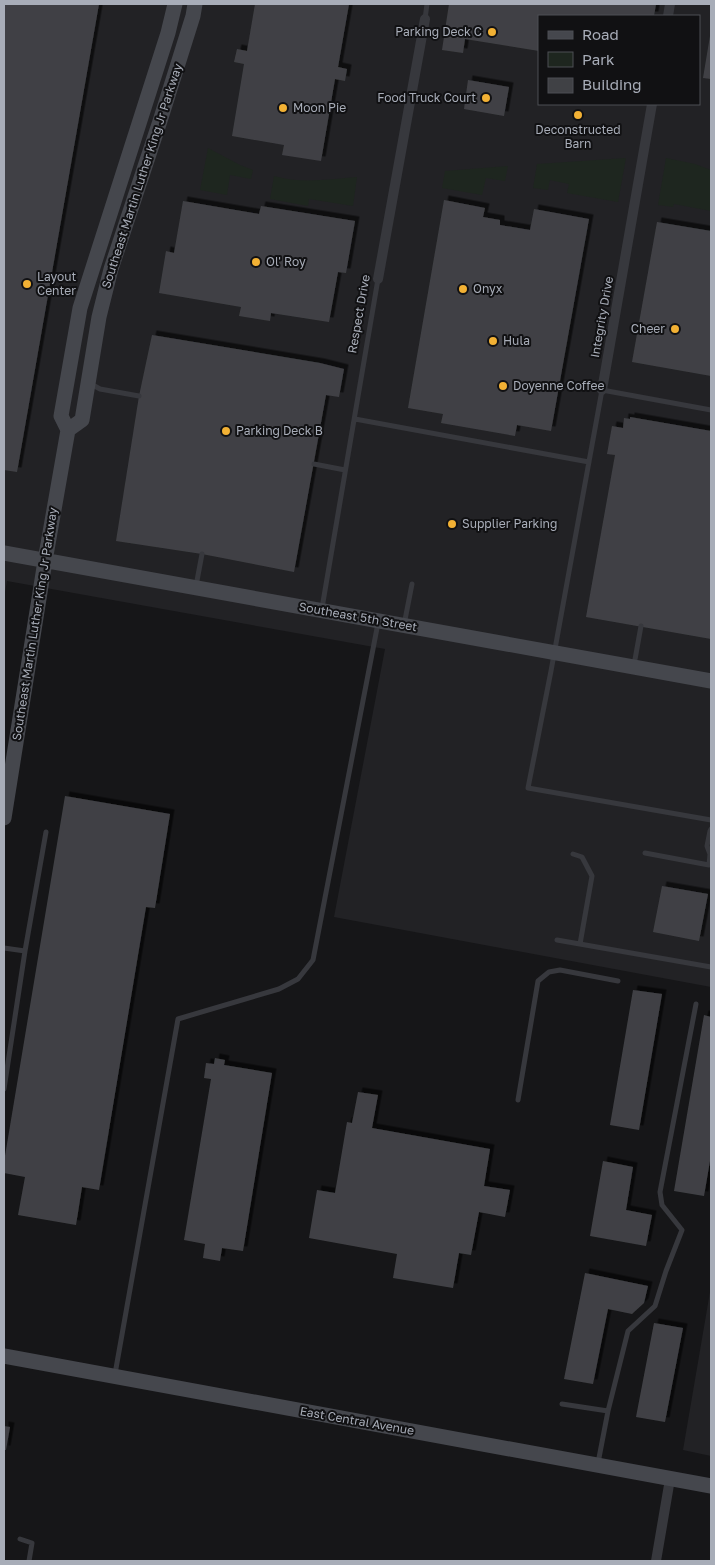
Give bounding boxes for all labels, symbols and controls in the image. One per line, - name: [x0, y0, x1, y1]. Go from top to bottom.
- legend: [538, 15, 700, 105]
- place label: Parking Deck C: [395, 24, 482, 39]
- text: Road: [582, 25, 619, 43]
- marker: Parking Deck C: [486, 26, 498, 38]
- text: Park: [582, 50, 615, 68]
- street label: Southeast Martin Luther King Jr Parkway: [98, 61, 185, 290]
- text: Building: [582, 75, 642, 93]
- place label: Food Truck Court: [377, 90, 476, 105]
- marker: Food Truck Court: [480, 92, 492, 104]
- place label: Moon Pie: [293, 100, 346, 115]
- marker: Moon Pie: [277, 102, 289, 114]
- marker: Deconstructed Barn: [572, 109, 584, 121]
- place label: Deconstructed Barn: [535, 122, 621, 151]
- place label: Ol' Roy: [266, 254, 306, 269]
- marker: Ol' Roy: [250, 256, 262, 268]
- place label: Layout Center: [37, 269, 76, 298]
- street label: Respect Drive: [344, 273, 373, 355]
- street label: Integrity Drive: [587, 275, 616, 359]
- marker: Layout Center: [21, 278, 33, 290]
- place label: Onyx: [473, 281, 503, 296]
- marker: Onyx: [457, 283, 469, 295]
- place label: Cheer: [631, 321, 665, 336]
- marker: Cheer: [669, 323, 681, 335]
- place label: Hula: [503, 333, 530, 348]
- marker: Hula: [487, 335, 499, 347]
- place label: Doyenne Coffee: [513, 378, 604, 393]
- marker: Doyenne Coffee: [497, 380, 509, 392]
- place label: Parking Deck B: [236, 423, 323, 438]
- marker: Parking Deck B: [220, 425, 232, 437]
- street label: Southeast Martin Luther King Jr Parkway: [9, 506, 60, 742]
- place label: Supplier Parking: [462, 516, 557, 531]
- marker: Supplier Parking: [446, 518, 458, 530]
- street label: Southeast 5th Street: [298, 599, 419, 634]
- street label: East Central Avenue: [299, 1403, 415, 1438]

